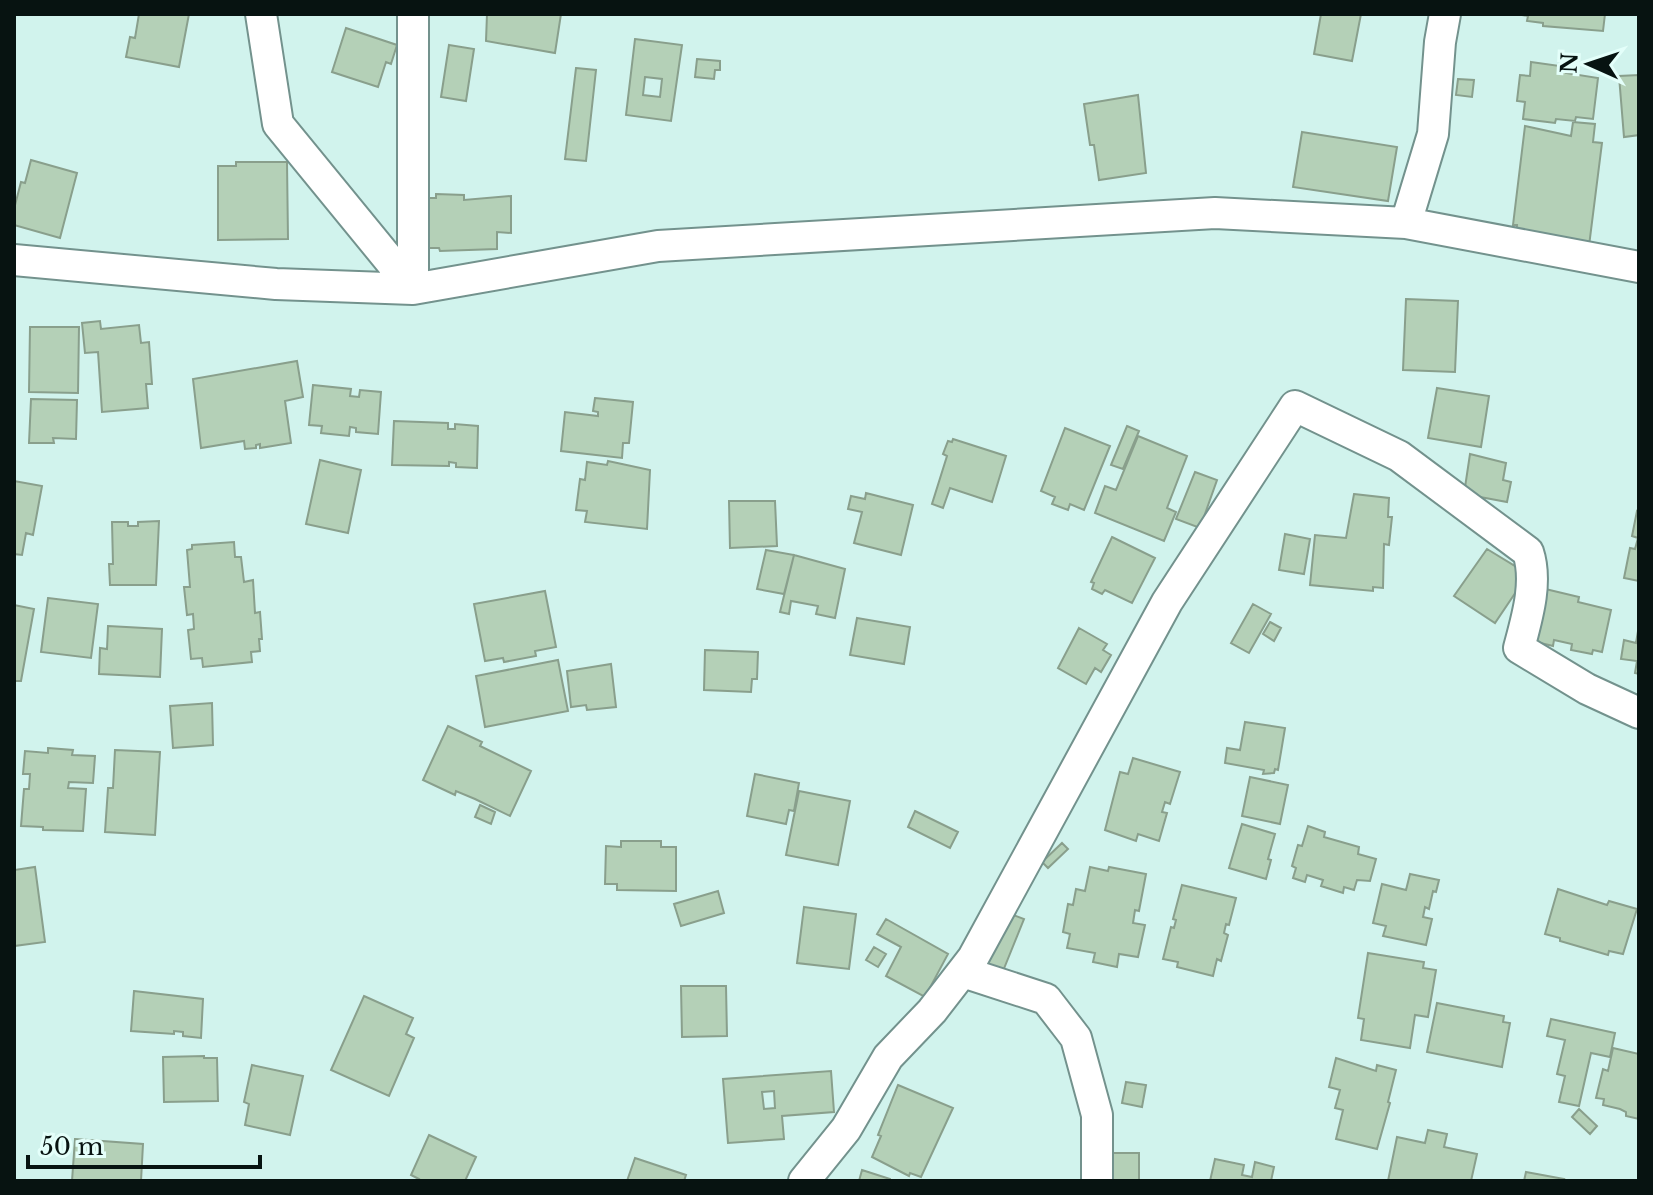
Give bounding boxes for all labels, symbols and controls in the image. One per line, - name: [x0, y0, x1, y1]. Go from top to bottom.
- north arrow: [1549, 24, 1629, 104]
- text: N: [1556, 52, 1584, 74]
- scale bar: [28, 1119, 260, 1169]
- text: 50 m: [40, 1132, 104, 1161]

